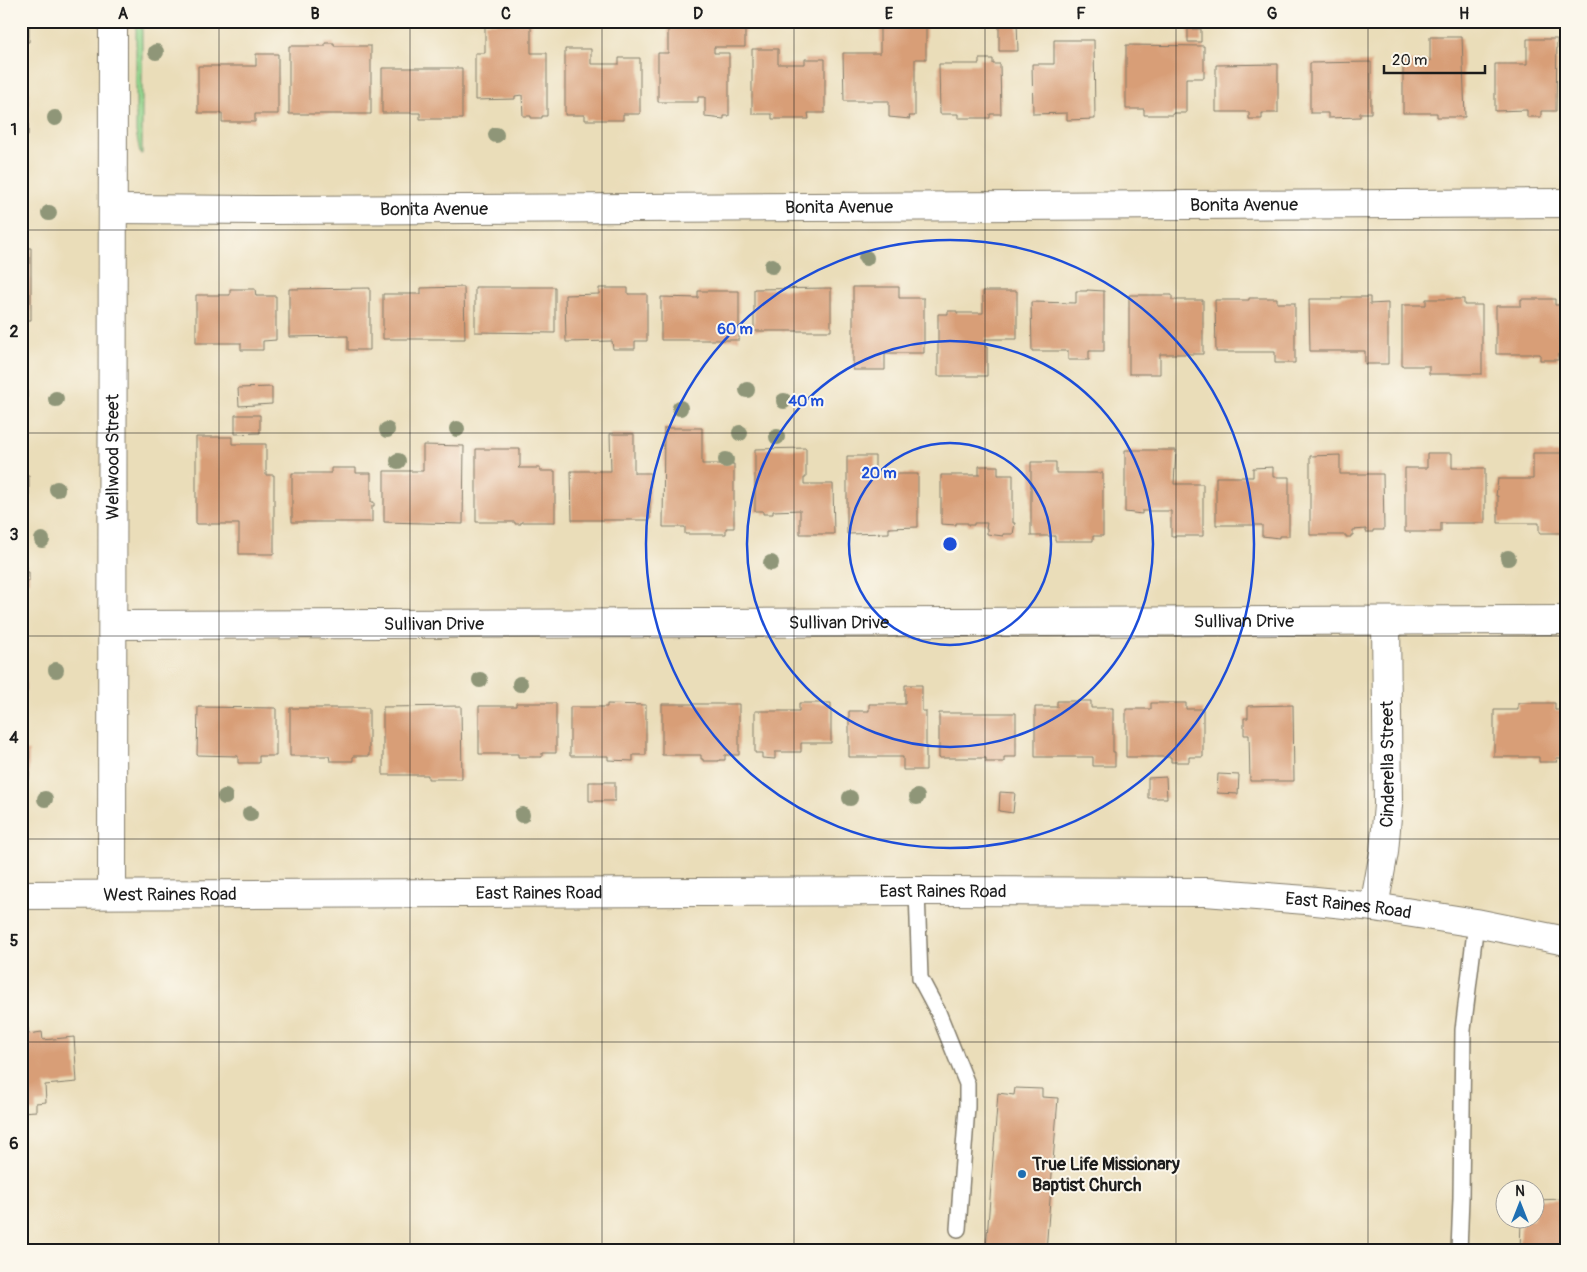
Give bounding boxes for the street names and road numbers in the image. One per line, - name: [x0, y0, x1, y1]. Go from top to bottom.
- street label: Bonita Avenue: [1190, 193, 1298, 217]
- street label: Bonita Avenue: [785, 195, 893, 219]
- street label: Bonita Avenue: [380, 197, 488, 221]
- street label: Wellwood Street: [101, 393, 124, 520]
- street label: Sullivan Drive: [1194, 609, 1294, 633]
- street label: Sullivan Drive: [789, 611, 889, 634]
- street label: Sullivan Drive: [384, 612, 484, 636]
- street label: Cinderella Street: [1375, 700, 1400, 828]
- street label: East Raines Road: [879, 879, 1007, 903]
- street label: East Raines Road: [475, 881, 603, 904]
- street label: West Raines Road: [103, 883, 237, 906]
- street label: East Raines Road: [1284, 887, 1413, 924]

